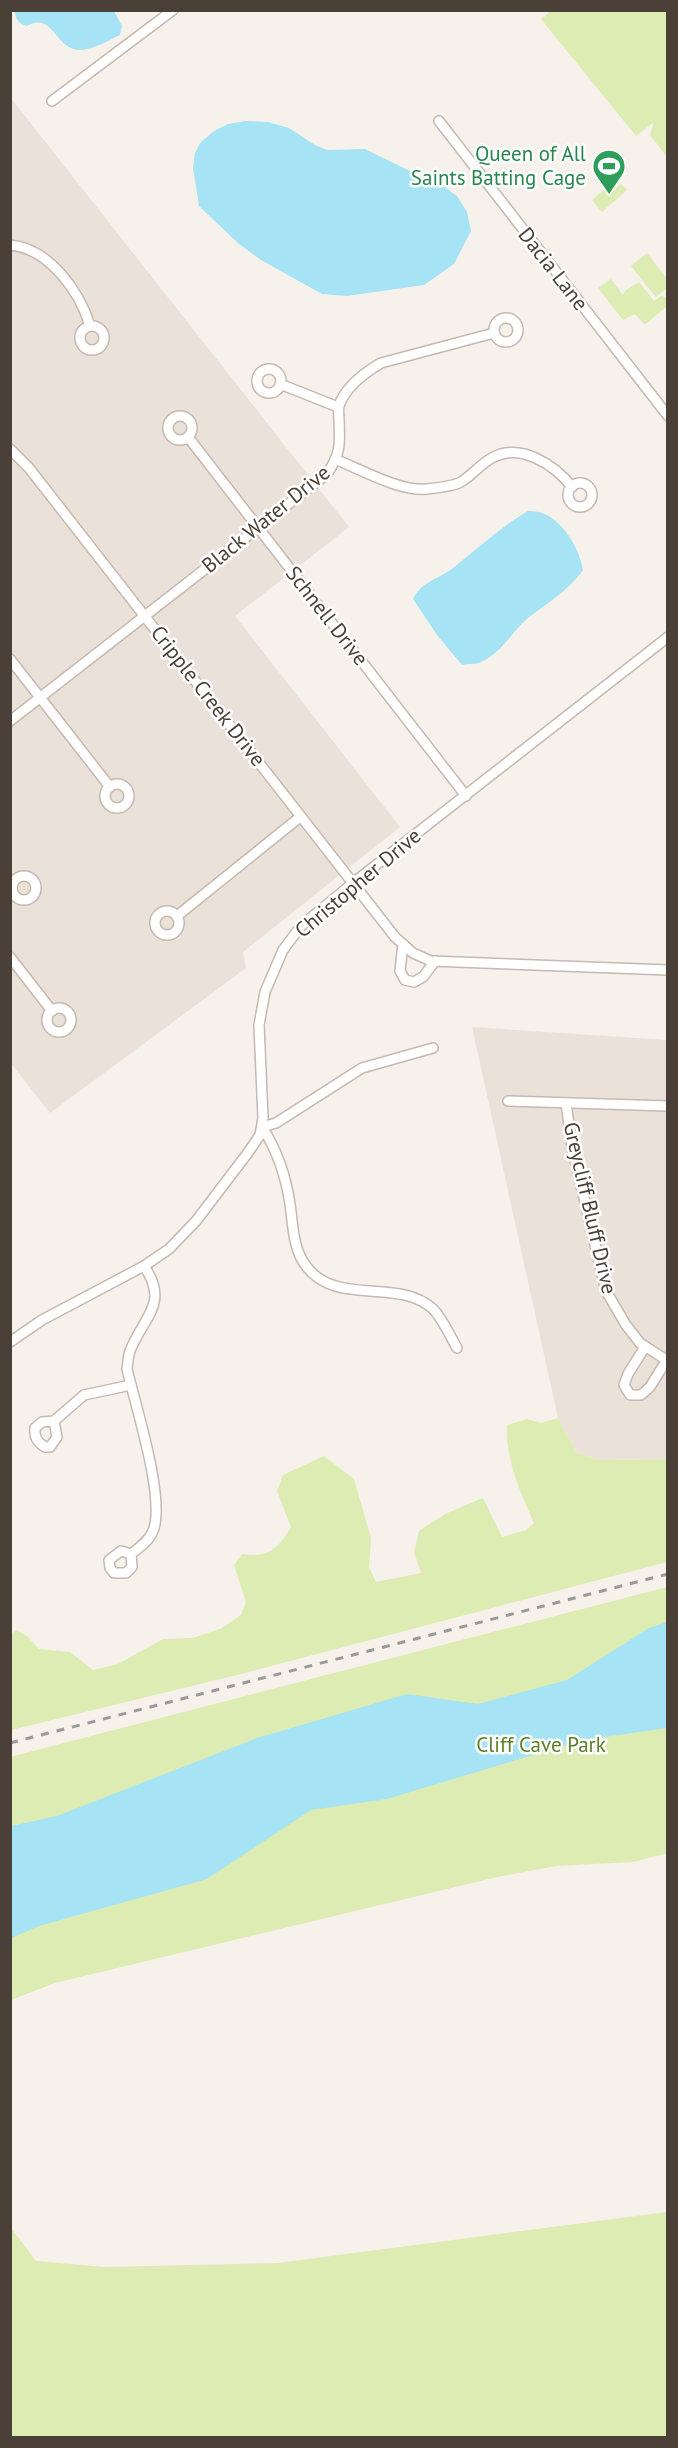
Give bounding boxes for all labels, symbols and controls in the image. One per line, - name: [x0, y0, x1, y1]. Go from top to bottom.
- place label: Queen of All Saints Batting Cage: [411, 140, 586, 191]
- sports icon: Queen of All Saints Batting Cage: [591, 148, 627, 195]
- street label: Dacia Lane: [513, 222, 594, 316]
- street label: Black Water Drive: [196, 459, 335, 579]
- street label: Schnell Drive: [280, 560, 375, 671]
- street label: Cripple Creek Drive: [145, 620, 272, 772]
- street label: Christopher Drive: [289, 822, 426, 943]
- street label: Greycliff Bluff Drive: [558, 1119, 623, 1297]
- park label: Cliff Cave Park: [476, 1731, 606, 1758]

